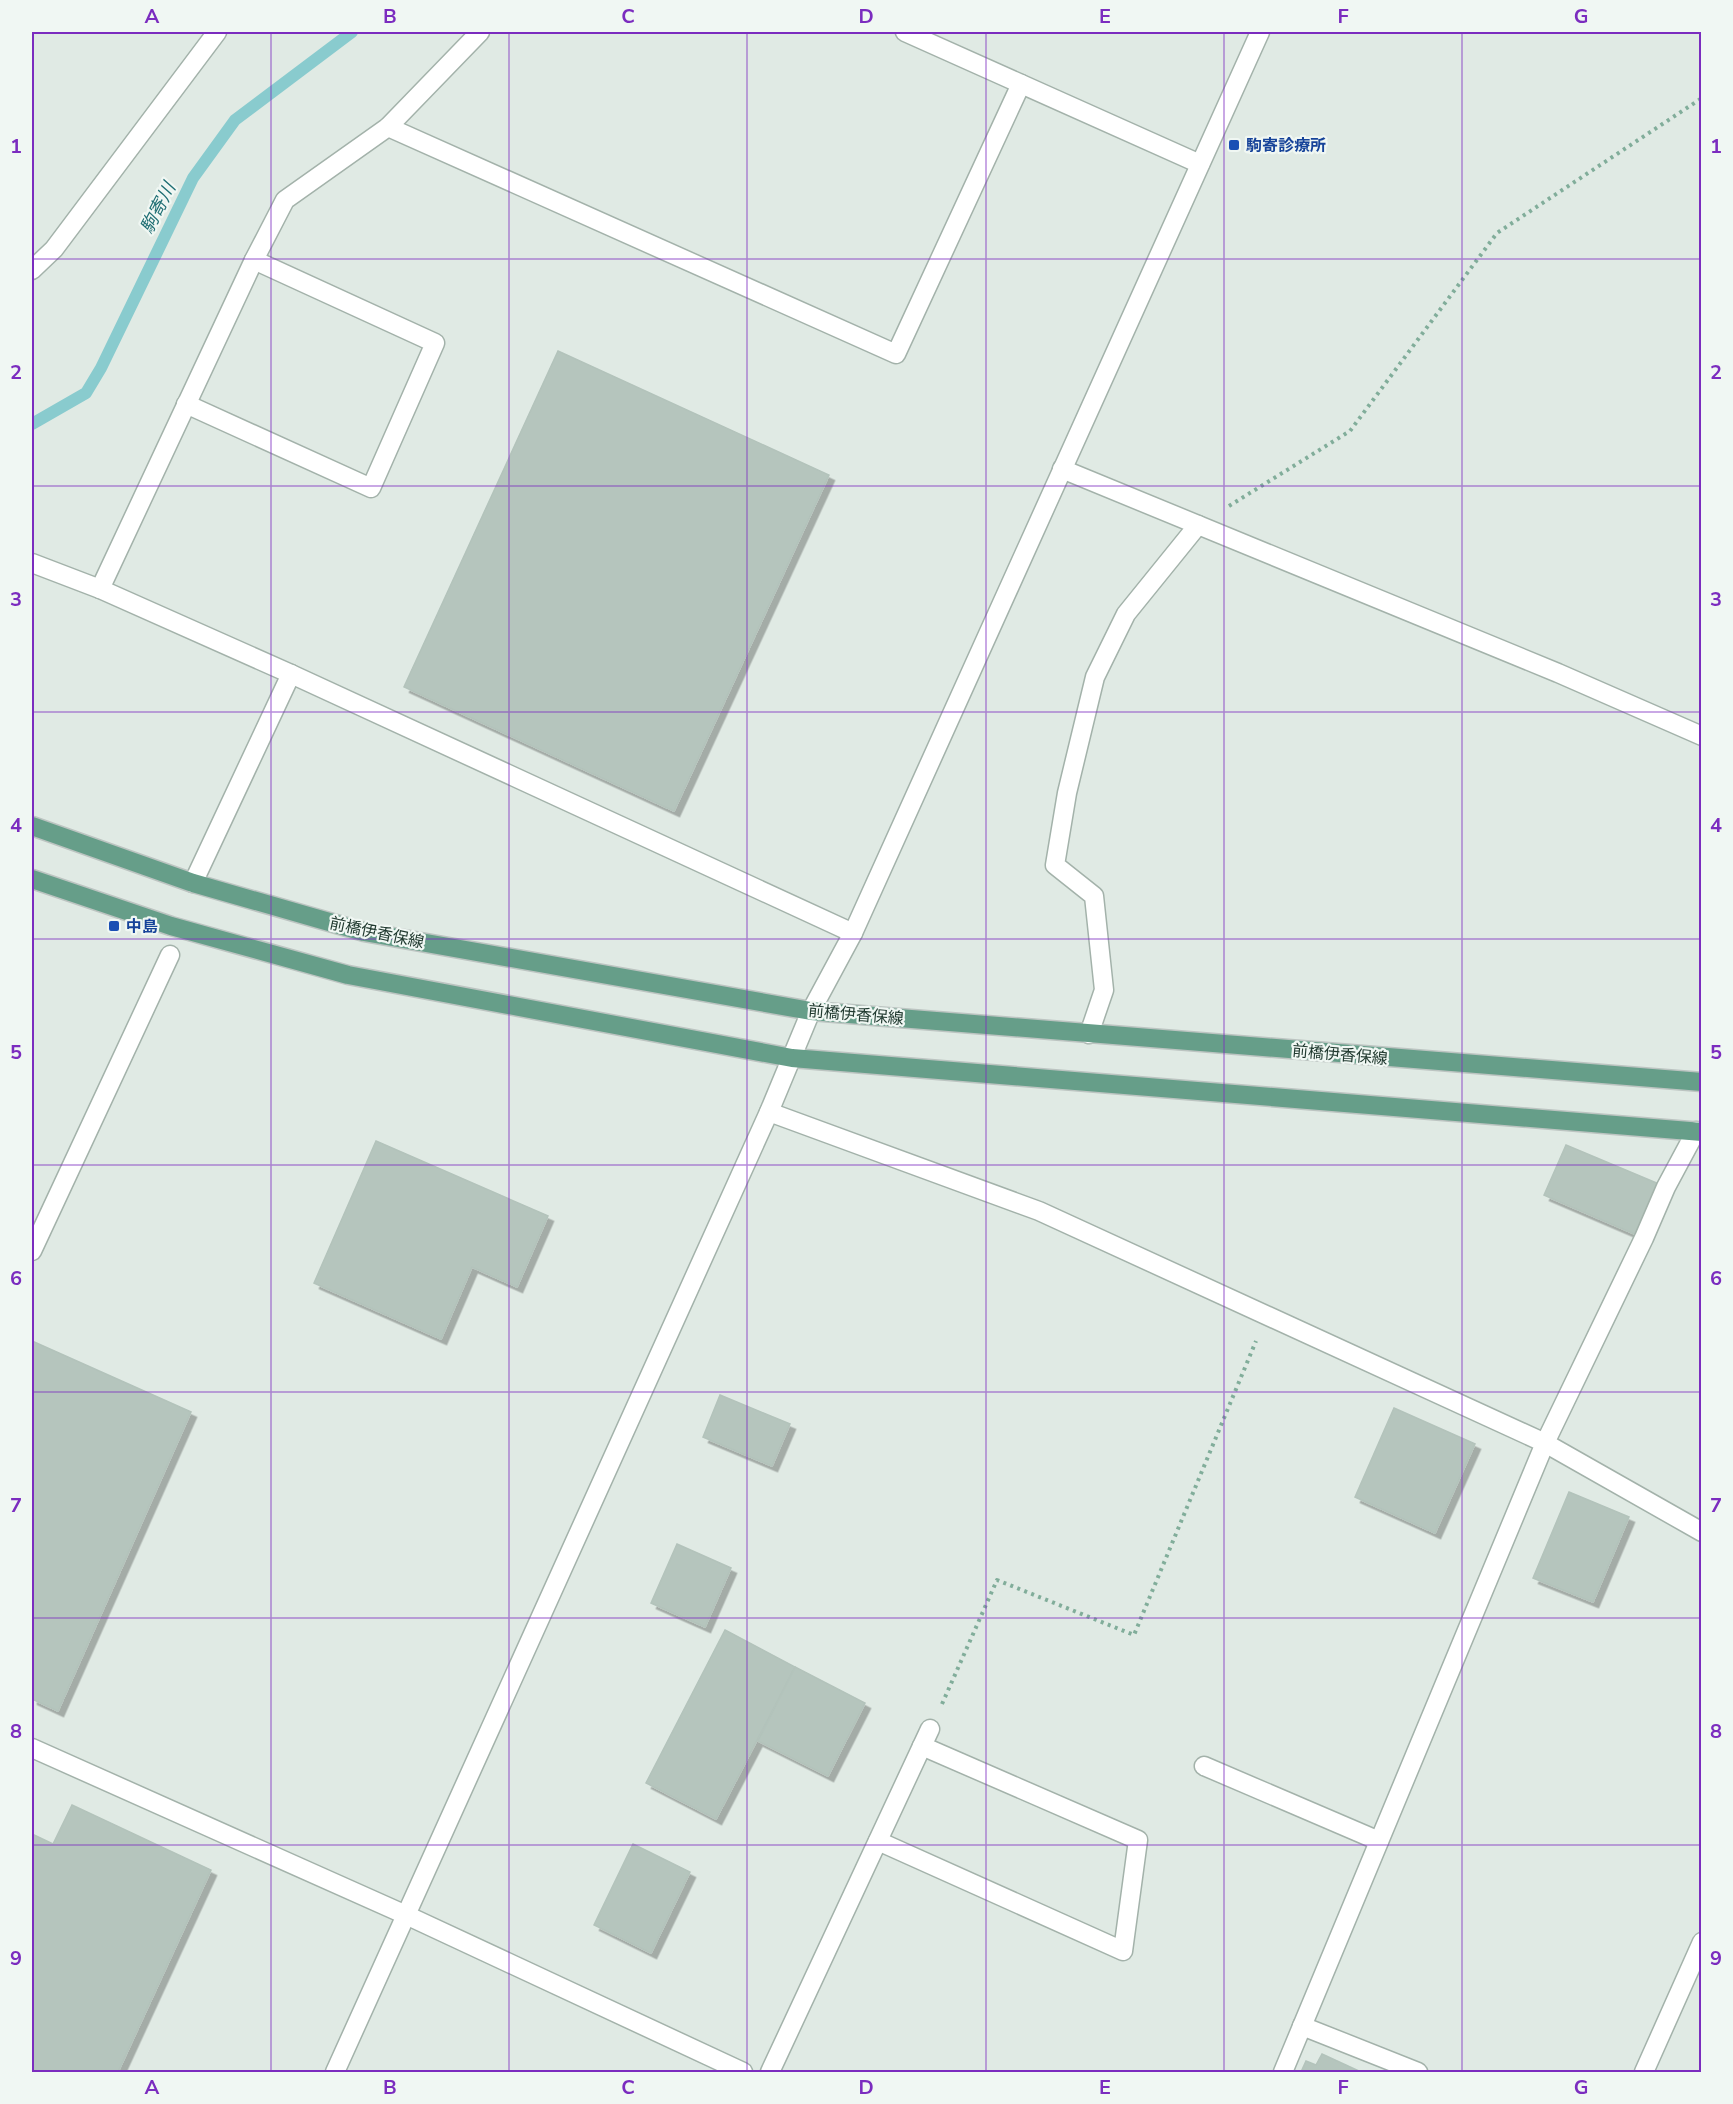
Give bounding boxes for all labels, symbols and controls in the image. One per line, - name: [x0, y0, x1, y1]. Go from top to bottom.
- text: A: [145, 3, 160, 30]
- text: B: [383, 3, 397, 30]
- text: C: [621, 3, 635, 30]
- text: D: [858, 3, 874, 30]
- text: E: [1099, 3, 1111, 30]
- text: F: [1337, 3, 1349, 30]
- text: G: [1574, 3, 1588, 30]
- text: 1: [10, 133, 22, 160]
- text: 1: [1710, 133, 1722, 160]
- place label: 駒寄診療所: [1246, 135, 1326, 157]
- marker: 駒寄診療所: [1227, 138, 1241, 152]
- water label: 駒寄川: [135, 177, 182, 238]
- text: 2: [10, 359, 22, 386]
- text: 2: [1710, 359, 1722, 386]
- text: 3: [10, 586, 22, 613]
- text: 3: [1710, 586, 1722, 613]
- text: 4: [10, 812, 22, 839]
- text: 4: [1710, 812, 1722, 839]
- street label: 前橋伊香保線: [328, 912, 426, 954]
- place label: 中島: [126, 916, 158, 938]
- marker: 中島: [107, 919, 121, 933]
- street label: 前橋伊香保線: [807, 1000, 905, 1030]
- text: 5: [10, 1039, 22, 1066]
- text: 5: [1710, 1039, 1722, 1066]
- street label: 前橋伊香保線: [1291, 1040, 1389, 1070]
- text: 6: [10, 1265, 22, 1292]
- text: 6: [1710, 1265, 1722, 1292]
- text: 7: [10, 1492, 22, 1519]
- text: 7: [1710, 1492, 1722, 1519]
- text: 8: [10, 1718, 22, 1745]
- text: 8: [1710, 1718, 1722, 1745]
- text: 9: [10, 1945, 22, 1972]
- text: 9: [1710, 1945, 1722, 1972]
- text: A: [145, 2074, 160, 2101]
- text: B: [383, 2074, 397, 2101]
- text: C: [621, 2074, 635, 2101]
- text: D: [858, 2074, 874, 2101]
- text: E: [1099, 2074, 1111, 2101]
- text: F: [1337, 2074, 1349, 2101]
- text: G: [1574, 2074, 1588, 2101]

